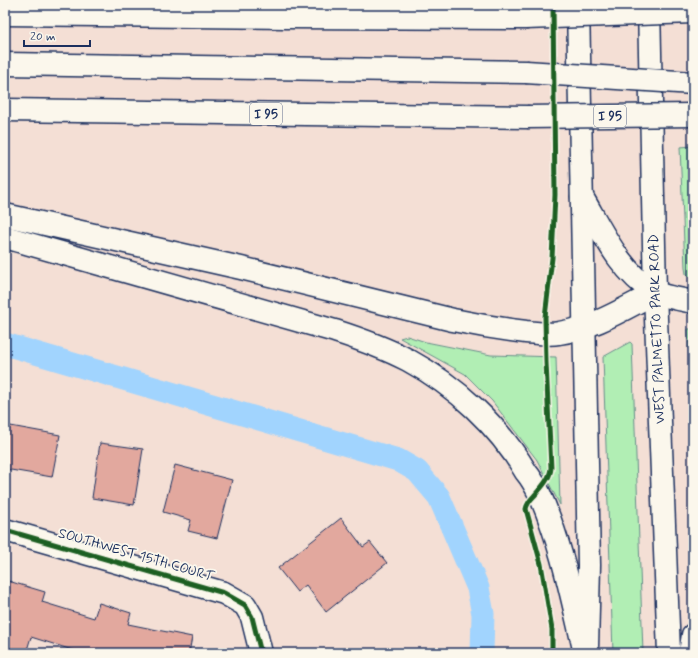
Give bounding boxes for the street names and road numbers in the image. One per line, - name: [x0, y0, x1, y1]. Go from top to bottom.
- road number: I 95: [250, 103, 282, 125]
- road number: I 95: [594, 105, 626, 127]
- street label: WEST PALMETTO PARK ROAD: [645, 234, 669, 424]
- street label: SOUTHWEST 15TH COURT: [56, 524, 216, 586]

